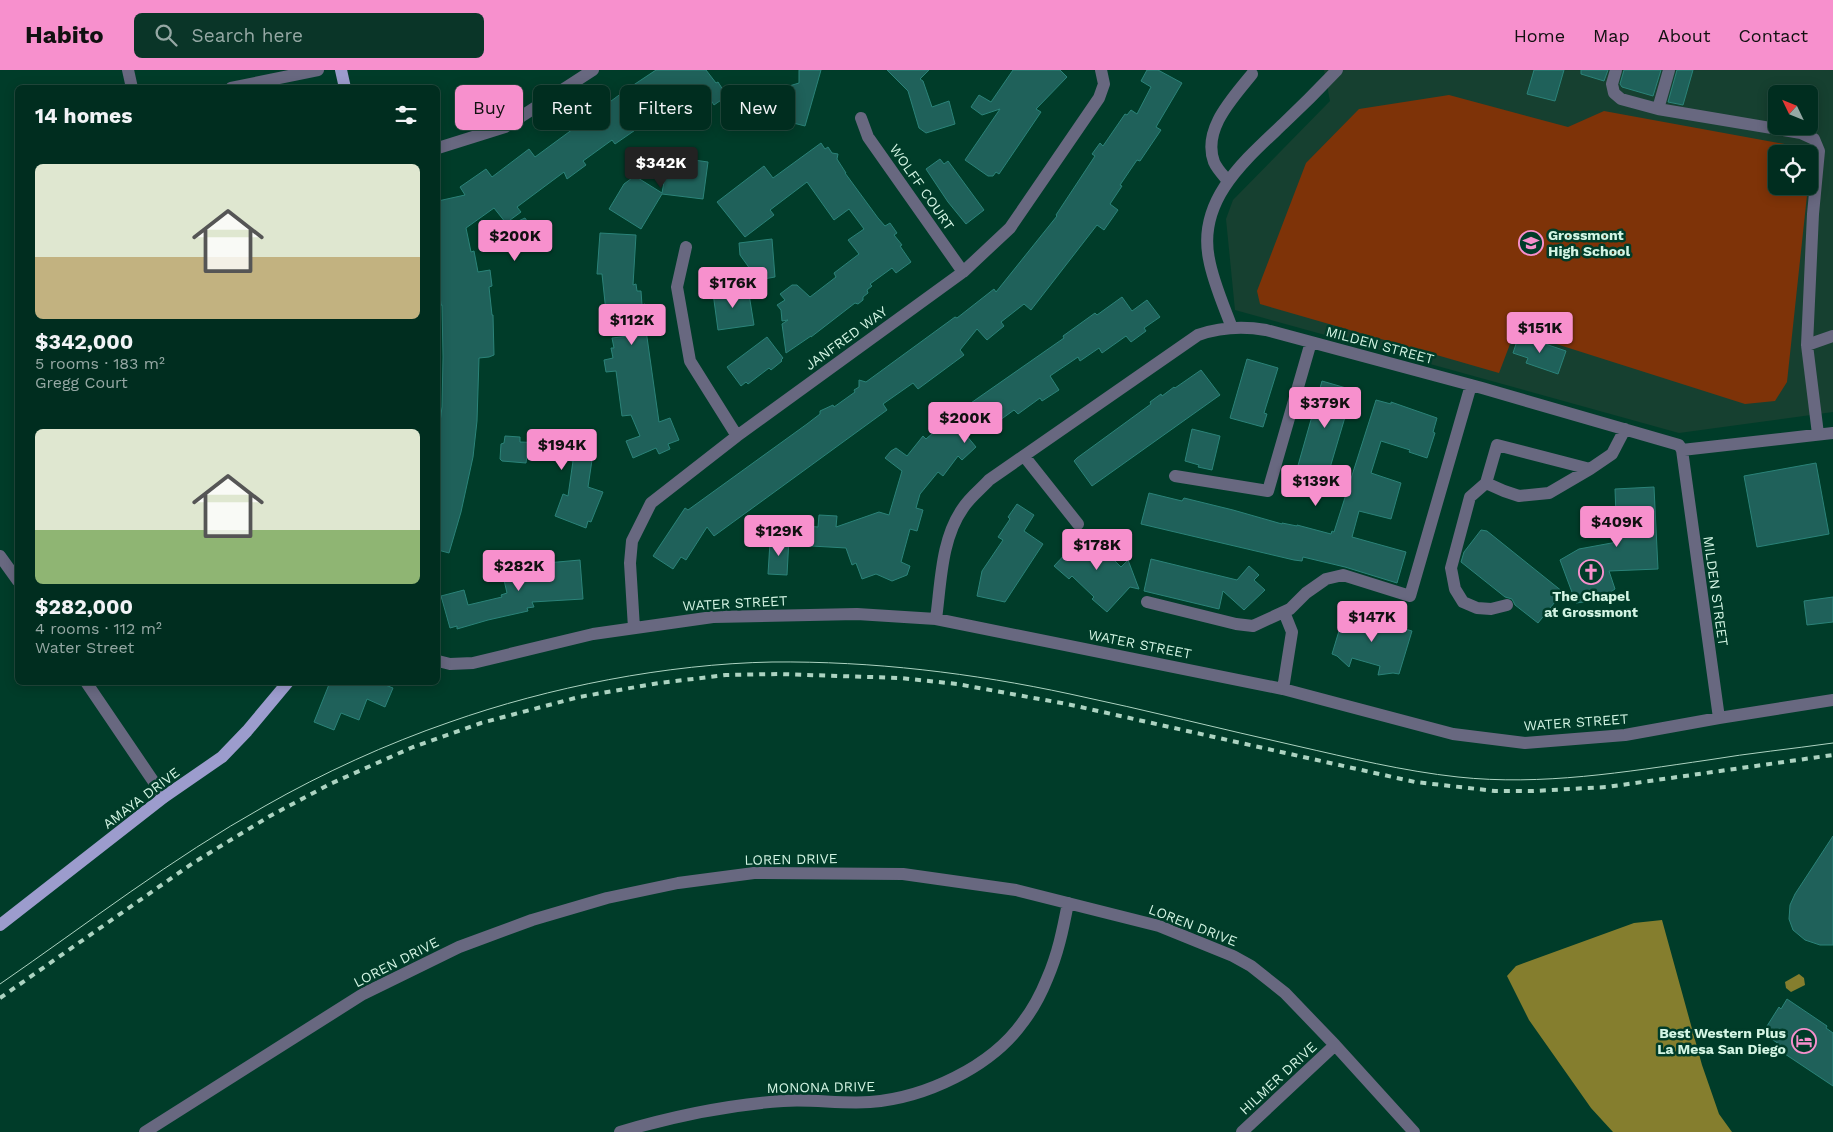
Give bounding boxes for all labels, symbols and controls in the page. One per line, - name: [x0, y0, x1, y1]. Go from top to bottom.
- search box: [134, 13, 484, 58]
- text: Habito: [25, 21, 104, 49]
- icon: search: [152, 21, 180, 49]
- text: Search here: [192, 24, 303, 47]
- text: Home: [1514, 25, 1565, 46]
- text: Map: [1593, 25, 1630, 46]
- text: About: [1658, 25, 1710, 46]
- text: Contact: [1738, 25, 1808, 46]
- chip: Buy: [455, 85, 523, 130]
- chip: Rent: [533, 85, 610, 130]
- chip: Filters: [620, 85, 711, 130]
- chip: New: [721, 85, 795, 130]
- north arrow: [1768, 85, 1818, 135]
- map controls: [1768, 85, 1818, 195]
- icon: filters: [392, 101, 420, 129]
- text: 14 homes: [35, 103, 132, 128]
- street label: WOLFF COURT: [886, 141, 958, 233]
- button: locate: [1768, 145, 1818, 195]
- pin: $342K: [626, 146, 696, 189]
- text: $342K: [636, 153, 686, 172]
- icon: home: [183, 196, 273, 286]
- pin: $200K: [480, 220, 550, 262]
- text: $200K: [489, 226, 541, 245]
- place label: Grossmont High School: [1548, 227, 1630, 259]
- school or university icon: Grossmont High School: [1518, 230, 1544, 256]
- pin: $176K: [698, 266, 768, 309]
- text: $176K: [709, 273, 757, 292]
- street label: JANFRED WAY: [802, 303, 890, 373]
- pin: $112K: [597, 304, 667, 346]
- text: $112K: [610, 310, 654, 329]
- pin: $151K: [1505, 312, 1575, 354]
- text: $151K: [1518, 318, 1562, 337]
- street label: MILDEN STREET: [1324, 323, 1436, 367]
- text: $342,000: [35, 329, 133, 354]
- text: 5 rooms · 183 m²: [35, 354, 165, 373]
- text: Gregg Court: [35, 373, 128, 392]
- pin: $379K: [1290, 386, 1360, 429]
- text: $379K: [1300, 393, 1350, 412]
- pin: $200K: [930, 402, 1000, 444]
- text: $200K: [939, 408, 991, 427]
- pin: $194K: [527, 428, 597, 471]
- text: $194K: [538, 435, 586, 454]
- icon: home: [183, 461, 273, 551]
- pin: $139K: [1281, 464, 1351, 507]
- text: $139K: [1292, 471, 1340, 490]
- pin: $409K: [1582, 506, 1652, 548]
- text: $409K: [1591, 512, 1643, 531]
- pin: $129K: [744, 514, 814, 557]
- text: $129K: [755, 521, 803, 540]
- pin: $178K: [1062, 528, 1132, 571]
- text: $178K: [1073, 535, 1121, 554]
- street label: MILDEN STREET: [1700, 535, 1732, 648]
- pin: $282K: [484, 550, 554, 592]
- text: $282K: [494, 556, 544, 575]
- church icon: The Chapel at Grossmont: [1578, 559, 1604, 585]
- place label: The Chapel at Grossmont: [1544, 588, 1638, 620]
- street label: WATER STREET: [682, 592, 788, 614]
- text: $282,000: [35, 594, 133, 619]
- pin: $147K: [1337, 600, 1407, 643]
- text: $147K: [1348, 607, 1396, 626]
- text: 4 rooms · 112 m²: [35, 619, 162, 638]
- street label: WATER STREET: [1087, 626, 1194, 662]
- text: Water Street: [35, 638, 134, 657]
- street label: WATER STREET: [1523, 710, 1629, 734]
- street label: AMAYA DRIVE: [100, 764, 182, 832]
- street label: LOREN DRIVE: [744, 850, 838, 868]
- street label: LOREN DRIVE: [1147, 901, 1240, 949]
- street label: LOREN DRIVE: [351, 934, 441, 990]
- place label: Best Western Plus La Mesa San Diego: [1657, 1025, 1787, 1057]
- hotel icon: Best Western Plus La Mesa San Diego: [1791, 1028, 1817, 1054]
- street label: HILMER DRIVE: [1236, 1038, 1320, 1118]
- street label: MONONA DRIVE: [767, 1078, 875, 1096]

